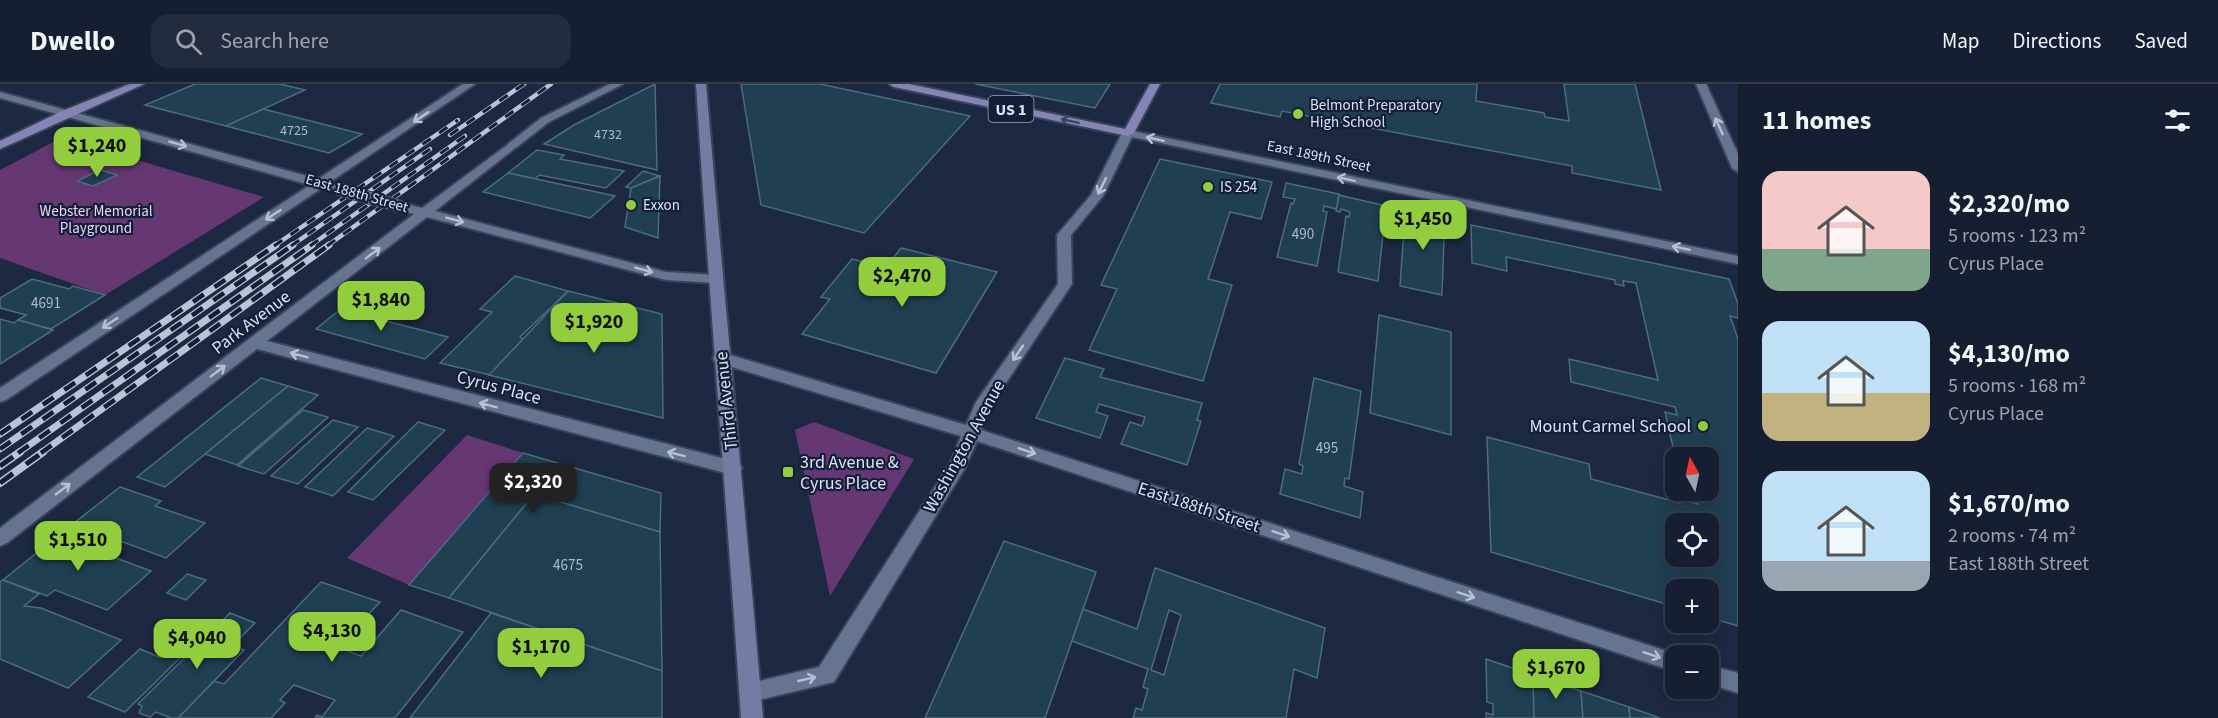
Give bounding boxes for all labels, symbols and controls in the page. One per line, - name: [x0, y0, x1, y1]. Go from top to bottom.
- search box: [151, 14, 571, 68]
- text: Dwello: [30, 21, 115, 61]
- icon: search: [172, 25, 205, 58]
- text: Search here: [220, 25, 329, 57]
- text: Map: [1942, 26, 1980, 56]
- text: Directions: [2013, 26, 2101, 56]
- text: Saved: [2134, 26, 2188, 56]
- place label: Belmont Preparatory High School: [1310, 95, 1441, 133]
- road number: US 1: [988, 96, 1034, 122]
- text: 11 homes: [1762, 102, 1871, 139]
- icon: filters: [2161, 104, 2194, 137]
- marker: Belmont Preparatory High School: [1291, 107, 1305, 121]
- one-way arrow: [413, 110, 430, 123]
- one-way arrow: [1061, 115, 1081, 126]
- one-way arrow: [1713, 118, 1725, 136]
- house number: 4725: [280, 121, 308, 141]
- house number: 4732: [594, 125, 622, 145]
- pin: $1,240: [48, 127, 146, 178]
- text: $1,240: [68, 132, 126, 160]
- one-way arrow: [1146, 133, 1165, 144]
- street label: East 189th Street: [1265, 135, 1373, 178]
- one-way arrow: [168, 139, 187, 150]
- street label: East 188th Street: [303, 169, 411, 218]
- one-way arrow: [1337, 172, 1356, 184]
- one-way arrow: [1096, 176, 1107, 194]
- place label: IS 254: [1220, 177, 1258, 198]
- marker: IS 254: [1201, 180, 1215, 194]
- text: $2,320/mo: [1948, 185, 2070, 222]
- place label: Exxon: [643, 195, 680, 216]
- icon: home: [1810, 195, 1882, 267]
- marker: Exxon: [624, 198, 638, 212]
- pin: $1,450: [1374, 200, 1472, 251]
- park label: Webster Memorial Playground: [39, 201, 153, 239]
- text: $1,450: [1394, 205, 1452, 233]
- one-way arrow: [265, 210, 282, 222]
- one-way arrow: [445, 215, 464, 227]
- text: 5 rooms · 123 m²: [1948, 222, 2086, 250]
- house number: 490: [1292, 224, 1314, 245]
- one-way arrow: [1671, 242, 1691, 253]
- one-way arrow: [365, 247, 381, 259]
- text: Cyrus Place: [1948, 250, 2044, 278]
- pin: $2,470: [853, 257, 951, 308]
- text: $2,470: [873, 262, 931, 290]
- one-way arrow: [634, 265, 653, 276]
- pin: $1,840: [332, 281, 430, 332]
- street label: Park Avenue: [207, 284, 296, 360]
- text: $1,840: [352, 286, 410, 314]
- house number: 4691: [31, 293, 61, 314]
- pin: $1,920: [545, 303, 643, 354]
- text: $1,920: [565, 308, 623, 336]
- one-way arrow: [102, 317, 119, 329]
- text: $4,130/mo: [1948, 335, 2070, 372]
- one-way arrow: [1012, 344, 1024, 360]
- icon: home: [1810, 345, 1882, 417]
- one-way arrow: [290, 349, 309, 360]
- street label: Third Avenue: [709, 350, 744, 451]
- street label: Cyrus Place: [454, 364, 544, 411]
- one-way arrow: [210, 365, 226, 378]
- text: 5 rooms · 168 m²: [1948, 372, 2086, 400]
- street label: Washington Avenue: [918, 375, 1011, 517]
- one-way arrow: [479, 398, 498, 410]
- text: Cyrus Place: [1948, 400, 2044, 428]
- place label: Mount Carmel School: [1529, 414, 1691, 439]
- marker: Mount Carmel School: [1696, 419, 1710, 433]
- house number: 495: [1316, 438, 1338, 459]
- one-way arrow: [1017, 447, 1036, 458]
- north arrow: [1665, 447, 1719, 501]
- map controls: [1665, 447, 1719, 699]
- one-way arrow: [667, 448, 686, 459]
- place label: 3rd Avenue & Cyrus Place: [800, 450, 899, 496]
- pin: $2,320: [484, 463, 582, 514]
- marker: 3rd Avenue & Cyrus Place: [781, 465, 795, 479]
- text: $2,320: [504, 468, 562, 496]
- street label: East 188th Street: [1135, 476, 1263, 539]
- one-way arrow: [55, 483, 71, 496]
- text: $1,670/mo: [1948, 485, 2070, 522]
- icon: home: [1810, 495, 1882, 567]
- button: locate: [1665, 513, 1719, 567]
- pin: $1,510: [29, 521, 127, 572]
- text: 2 rooms · 74 m²: [1948, 522, 2076, 550]
- text: $1,510: [49, 526, 107, 554]
- one-way arrow: [1271, 529, 1290, 540]
- text: East 188th Street: [1948, 550, 2089, 578]
- house number: 4675: [553, 555, 583, 576]
- button: +: [1665, 579, 1719, 633]
- one-way arrow: [1456, 590, 1475, 601]
- pin: $4,130: [283, 612, 381, 663]
- text: $4,130: [303, 617, 361, 645]
- pin: $4,040: [148, 619, 246, 670]
- text: $4,040: [168, 624, 226, 652]
- pin: $1,170: [492, 628, 590, 679]
- text: $1,170: [512, 633, 570, 661]
- button: −: [1665, 645, 1719, 699]
- pin: $1,670: [1507, 649, 1605, 700]
- one-way arrow: [1642, 651, 1661, 662]
- text: $1,670: [1527, 654, 1585, 682]
- one-way arrow: [797, 673, 816, 684]

